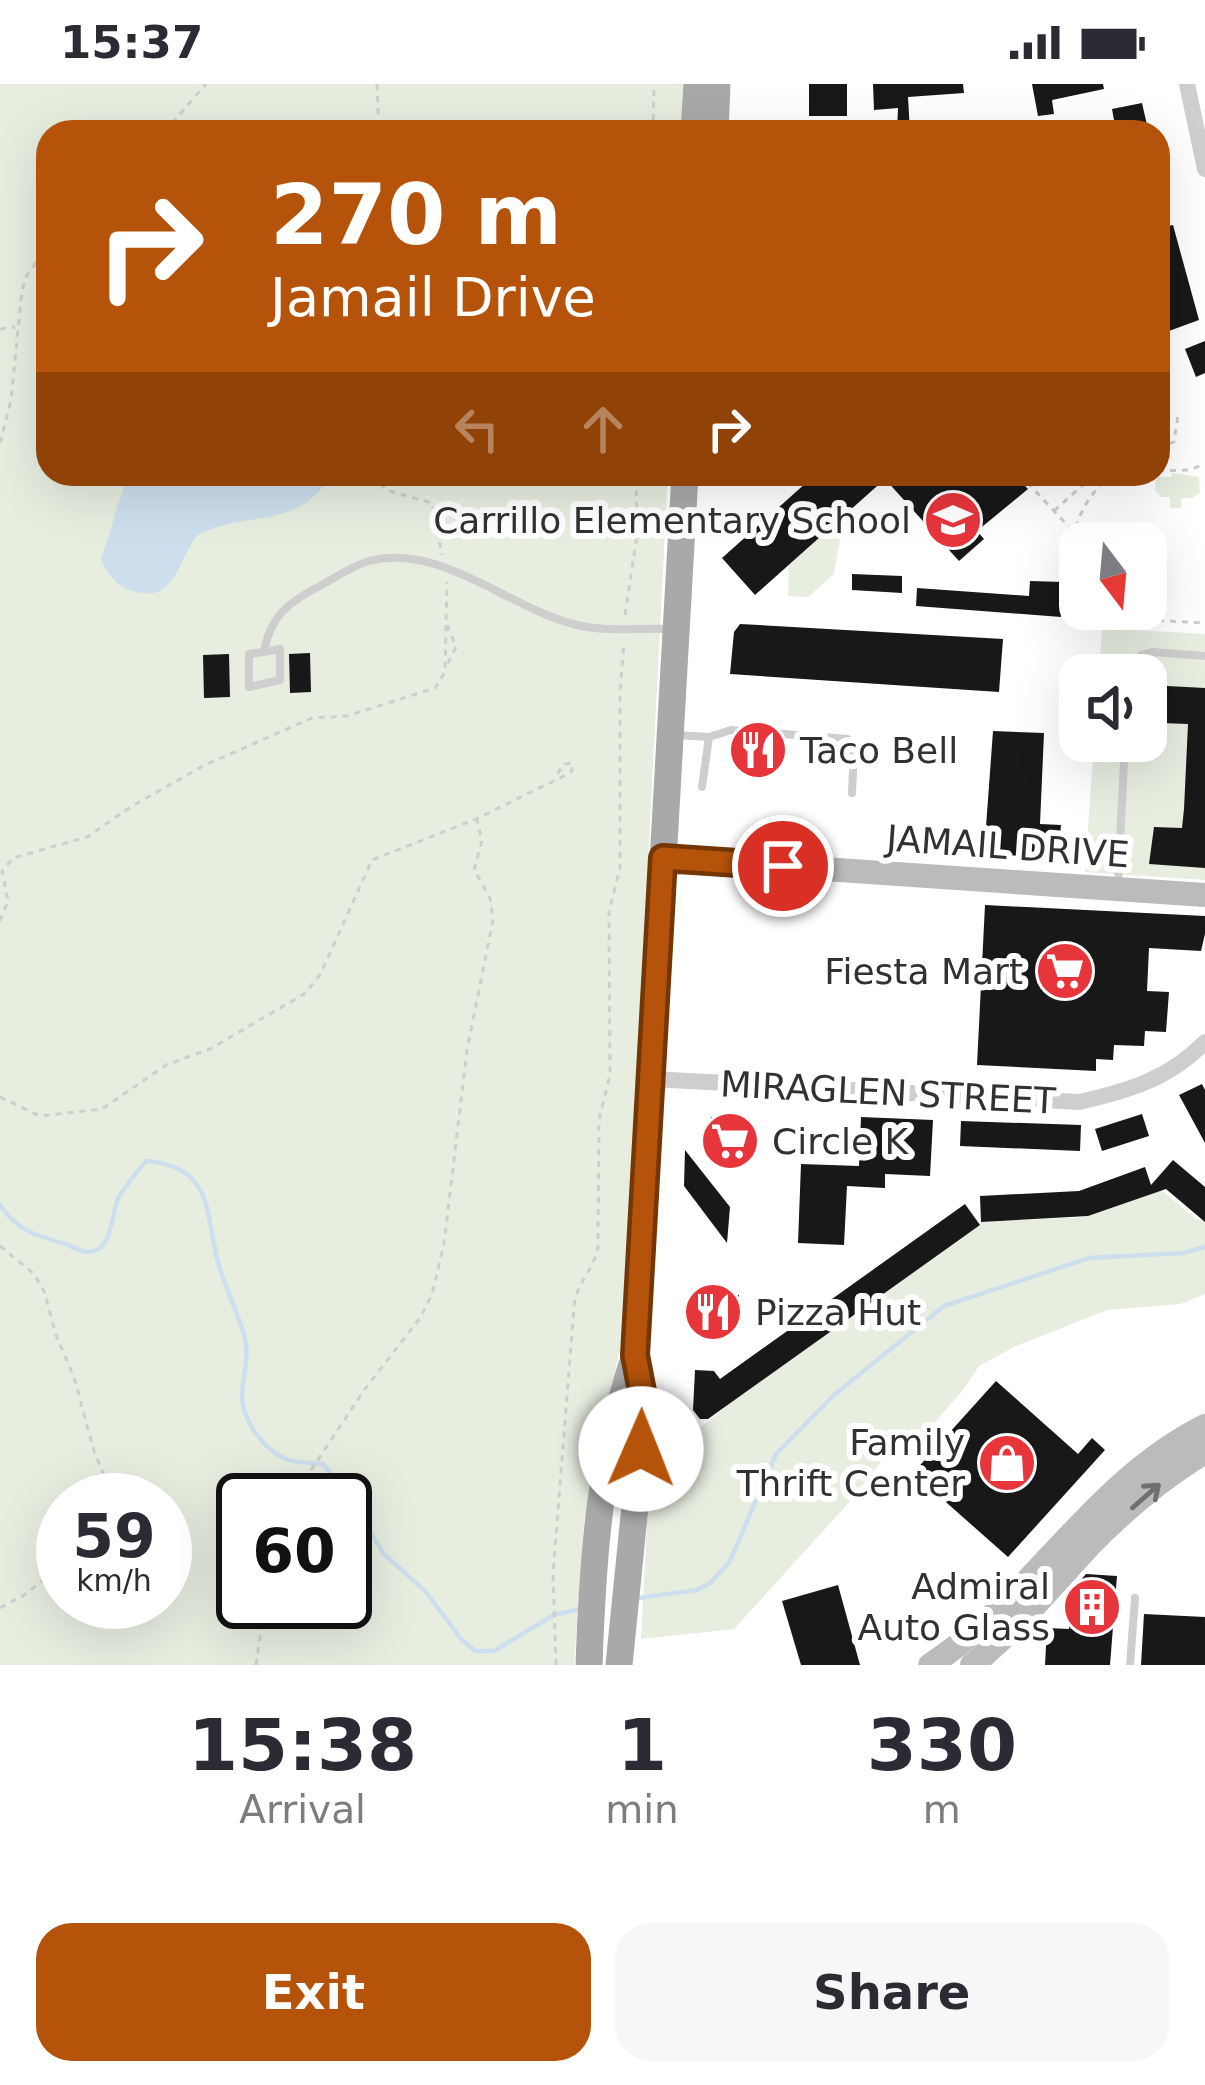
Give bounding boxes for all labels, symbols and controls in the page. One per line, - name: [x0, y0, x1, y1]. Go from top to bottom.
- text: 15:37: [60, 16, 203, 69]
- text: 270 m: [270, 166, 562, 264]
- icon: right: [72, 168, 228, 324]
- text: Jamail Drive: [270, 266, 596, 329]
- icon: left: [444, 396, 510, 462]
- icon: ahead: [570, 396, 636, 462]
- icon: right: [696, 396, 762, 462]
- school or university icon: Carrillo Elementary School: [922, 489, 984, 551]
- place label: Carrillo Elementary School: [433, 500, 911, 541]
- north arrow: [1059, 522, 1167, 630]
- map controls: [1059, 522, 1167, 762]
- button: sound: [1059, 654, 1167, 762]
- restaurant icon: Taco Bell: [727, 719, 789, 781]
- place label: Taco Bell: [799, 730, 958, 771]
- pin: [732, 815, 834, 917]
- street label: JAMAIL DRIVE: [883, 817, 1131, 875]
- icon: arrive: [750, 833, 816, 899]
- supermarket icon: Fiesta Mart: [1034, 940, 1096, 1002]
- place label: Fiesta Mart: [824, 951, 1023, 992]
- street label: MIRAGLEN STREET: [719, 1063, 1058, 1122]
- supermarket icon: Circle K: [699, 1110, 761, 1172]
- place label: Circle K: [772, 1121, 910, 1162]
- restaurant icon: Pizza Hut: [682, 1281, 744, 1343]
- place label: Pizza Hut: [755, 1292, 921, 1333]
- position arrow: [578, 1386, 704, 1512]
- place label: Family Thrift Center: [736, 1422, 965, 1504]
- shop icon: Family Thrift Center: [976, 1432, 1038, 1494]
- speed limit sign: 60: [216, 1473, 372, 1629]
- one-way arrow: [1130, 1483, 1160, 1510]
- text: 59: [72, 1501, 156, 1571]
- text: km/h: [76, 1563, 152, 1598]
- place label: Admiral Auto Glass: [858, 1566, 1050, 1648]
- building icon: Admiral Auto Glass: [1061, 1576, 1123, 1638]
- text: 15:38: [188, 1703, 417, 1787]
- text: 1: [617, 1703, 667, 1787]
- text: 330: [867, 1703, 1017, 1787]
- text: Arrival: [239, 1787, 366, 1832]
- text: min: [605, 1787, 679, 1832]
- text: m: [923, 1787, 961, 1832]
- button: Exit: [36, 1923, 591, 2061]
- button: Share: [615, 1923, 1169, 2061]

